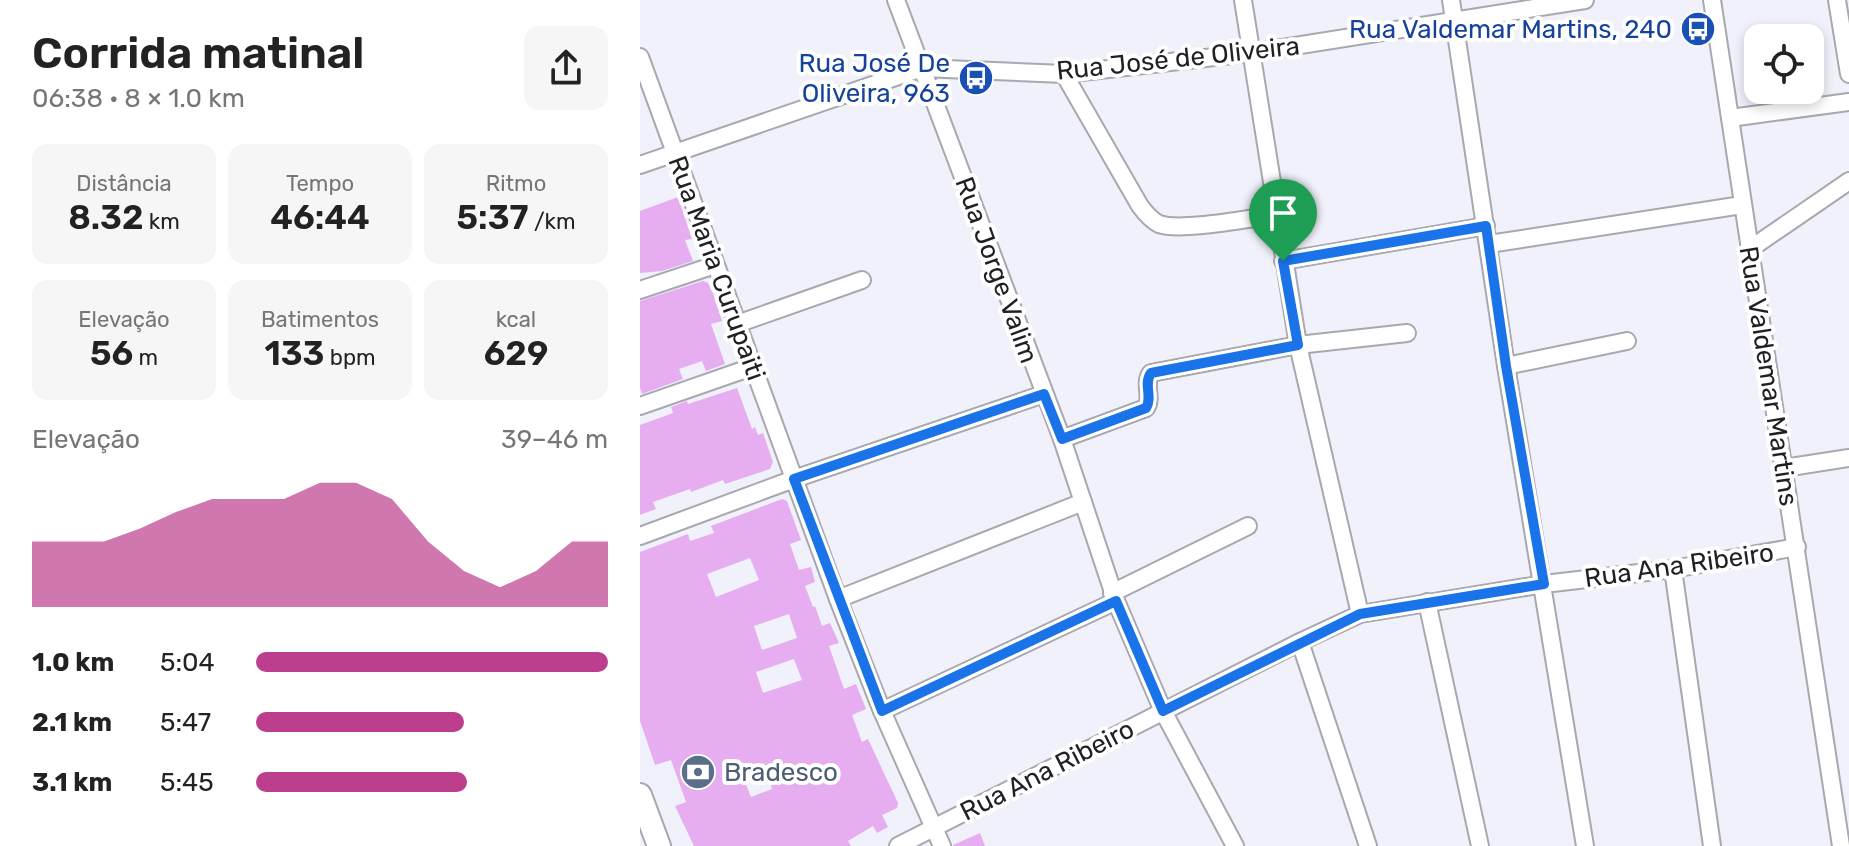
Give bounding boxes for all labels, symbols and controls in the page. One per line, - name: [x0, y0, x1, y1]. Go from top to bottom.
- bus stop icon: Rua Valdemar Martins, 240: [1679, 10, 1717, 48]
- place label: Rua Valdemar Martins, 240: [1349, 14, 1672, 45]
- map controls: [1744, 24, 1824, 104]
- button: locate: [1744, 24, 1824, 104]
- button: share: [524, 26, 608, 110]
- text: Corrida matinal: [32, 27, 364, 79]
- street label: Rua José de Oliveira: [1055, 30, 1301, 87]
- place label: Rua José De Oliveira, 963: [799, 48, 950, 109]
- bus stop icon: Rua José De Oliveira, 963: [957, 59, 995, 97]
- text: 06:38 · 8 × 1.0 km: [32, 83, 245, 114]
- street label: Rua Maria Curupaiti: [662, 152, 772, 385]
- text: Distância: [76, 170, 172, 197]
- text: Tempo: [286, 170, 354, 197]
- text: Ritmo: [486, 170, 546, 197]
- street label: Rua Jorge Valim: [948, 173, 1045, 367]
- pin: [1249, 179, 1317, 261]
- icon: arrive: [1261, 191, 1305, 235]
- text: 8.32: [68, 197, 143, 238]
- text: 46:44: [270, 197, 370, 238]
- text: 5:37: [457, 197, 529, 238]
- text: km: [143, 208, 180, 235]
- text: /km: [529, 208, 575, 235]
- street label: Rua Valdemar Martins: [1733, 244, 1804, 508]
- text: Elevação: [78, 306, 170, 333]
- text: Batimentos: [261, 306, 379, 333]
- text: kcal: [496, 306, 536, 333]
- text: 56: [90, 333, 133, 374]
- text: 133: [264, 333, 324, 374]
- text: 629: [484, 333, 548, 374]
- text: m: [133, 344, 158, 371]
- text: bpm: [324, 344, 376, 371]
- text: Elevação: [32, 424, 140, 455]
- text: 39–46 m: [501, 424, 608, 455]
- street label: Rua Ana Ribeiro: [1582, 537, 1776, 594]
- text: 1.0 km: [32, 647, 114, 678]
- text: 5:04: [160, 647, 215, 678]
- text: 2.1 km: [32, 707, 112, 738]
- text: 5:47: [160, 707, 211, 738]
- street label: Rua Ana Ribeiro: [955, 713, 1139, 828]
- bank icon: Bradesco: [679, 753, 717, 791]
- place label: Bradesco: [724, 757, 838, 788]
- text: 3.1 km: [32, 767, 112, 798]
- text: 5:45: [160, 767, 214, 798]

